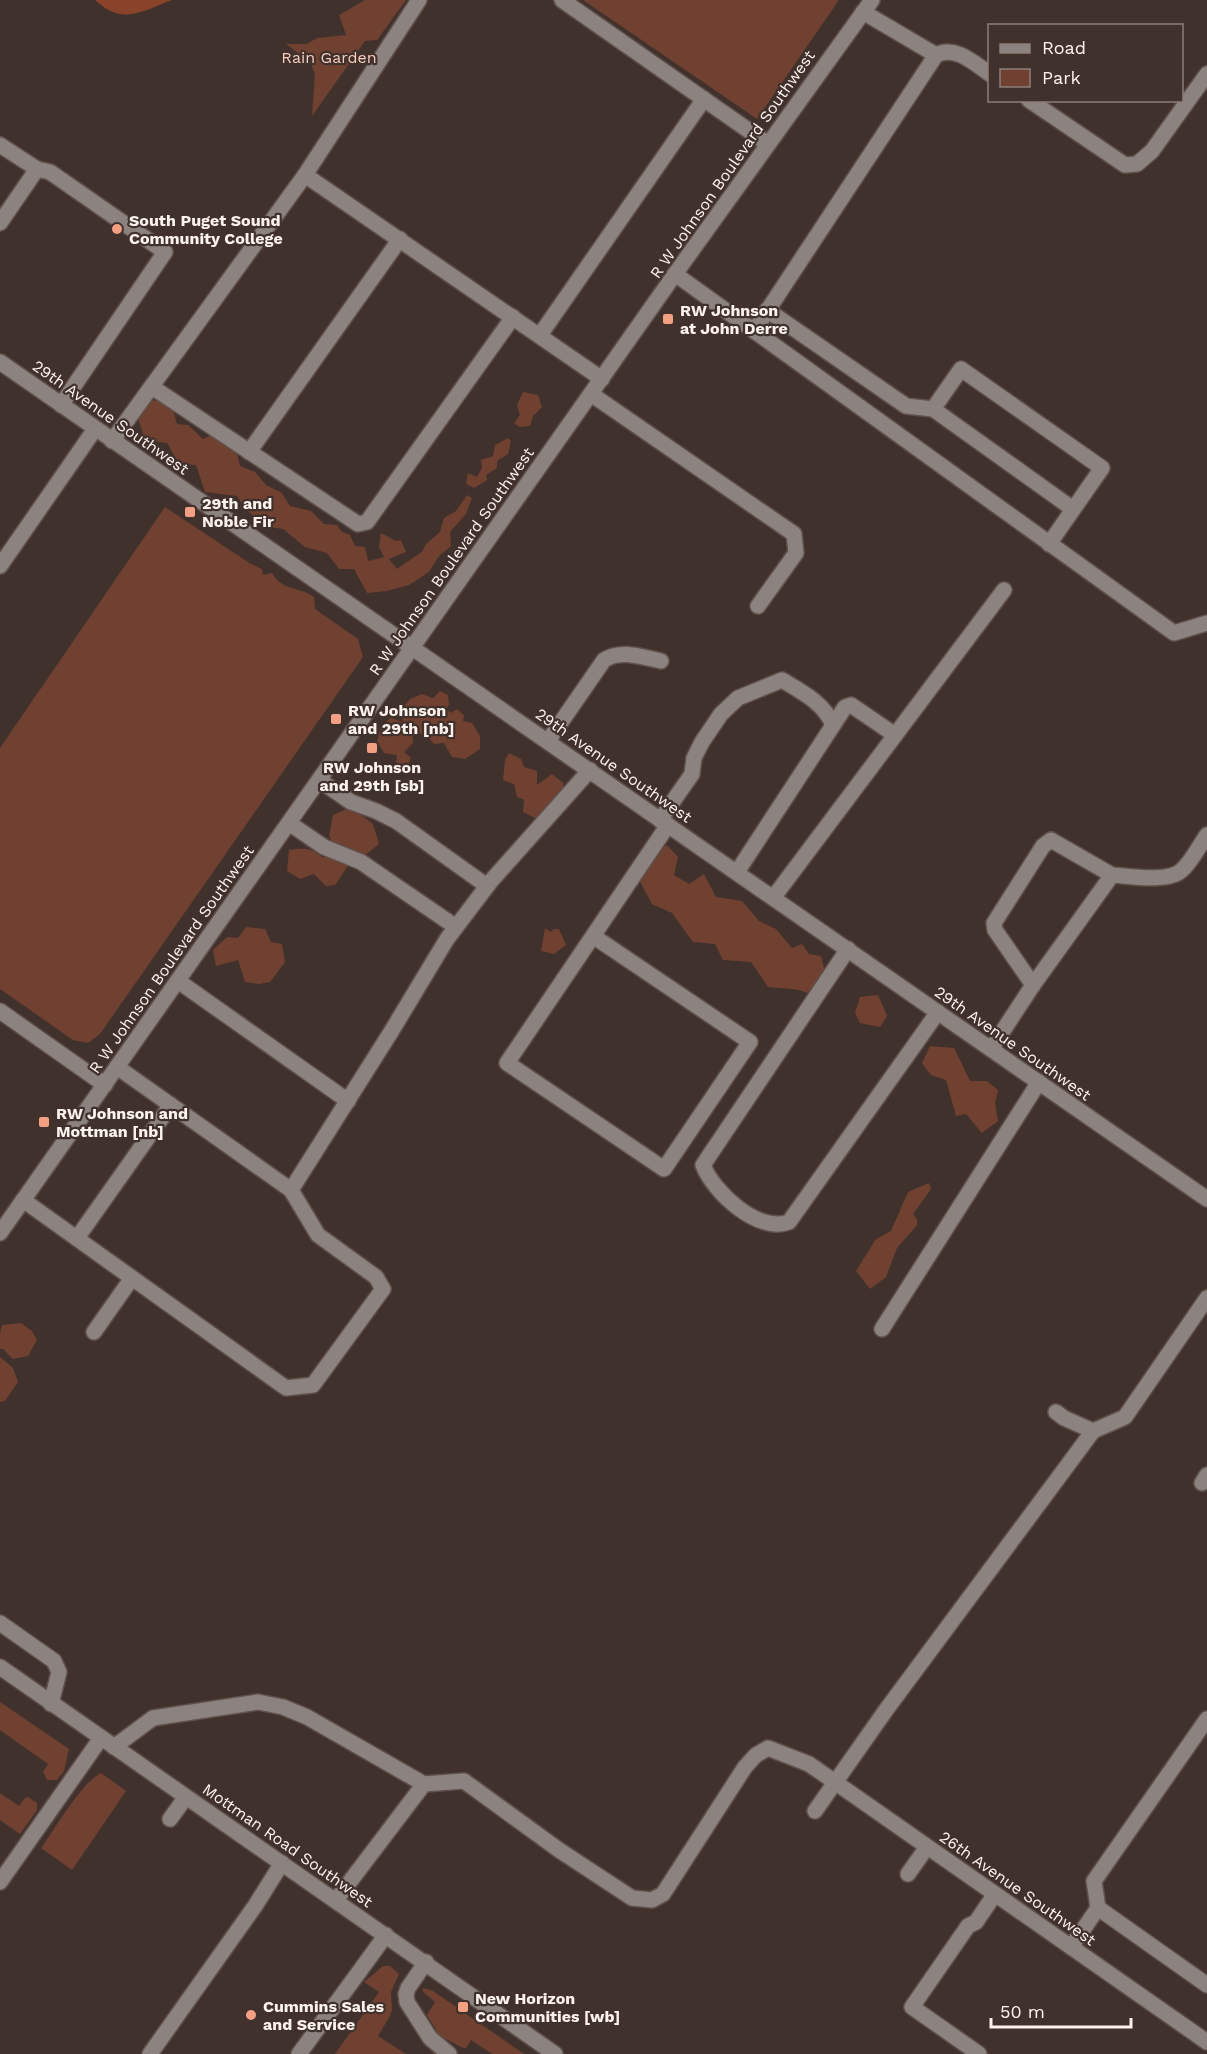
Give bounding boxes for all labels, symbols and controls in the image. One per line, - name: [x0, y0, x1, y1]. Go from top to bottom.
- legend: [988, 24, 1183, 102]
- text: Road: [1042, 37, 1086, 58]
- street label: R W Johnson Boulevard Southwest: [646, 46, 819, 282]
- park label: Rain Garden: [281, 48, 377, 67]
- text: Park: [1042, 67, 1081, 88]
- place label: South Puget Sound Community College: [129, 211, 283, 248]
- marker: South Puget Sound Community College: [110, 222, 124, 236]
- place label: RW Johnson at John Derre: [680, 301, 788, 338]
- marker: RW Johnson at John Derre: [661, 312, 675, 326]
- street label: 29th Avenue Southwest: [29, 356, 193, 479]
- street label: R W Johnson Boulevard Southwest: [365, 443, 538, 679]
- place label: 29th and Noble Fir: [202, 494, 274, 531]
- marker: 29th and Noble Fir: [183, 505, 197, 519]
- place label: RW Johnson and 29th [nb]: [348, 701, 454, 738]
- street label: 29th Avenue Southwest: [532, 704, 696, 827]
- marker: RW Johnson and 29th [nb]: [329, 712, 343, 726]
- marker: RW Johnson and 29th [sb]: [365, 741, 379, 755]
- place label: RW Johnson and 29th [sb]: [320, 758, 424, 795]
- street label: R W Johnson Boulevard Southwest: [85, 841, 258, 1077]
- street label: 29th Avenue Southwest: [931, 982, 1095, 1105]
- place label: RW Johnson and Mottman [nb]: [56, 1104, 188, 1141]
- marker: RW Johnson and Mottman [nb]: [37, 1115, 51, 1129]
- street label: Mottman Road Southwest: [199, 1779, 377, 1912]
- street label: 26th Avenue Southwest: [936, 1827, 1100, 1950]
- place label: New Horizon Communities [wb]: [475, 1989, 620, 2026]
- scale bar: [991, 1991, 1130, 2029]
- place label: Cummins Sales and Service: [263, 1997, 385, 2034]
- marker: New Horizon Communities [wb]: [456, 2000, 470, 2014]
- text: 50 m: [1000, 2001, 1045, 2022]
- marker: Cummins Sales and Service: [244, 2008, 258, 2022]

